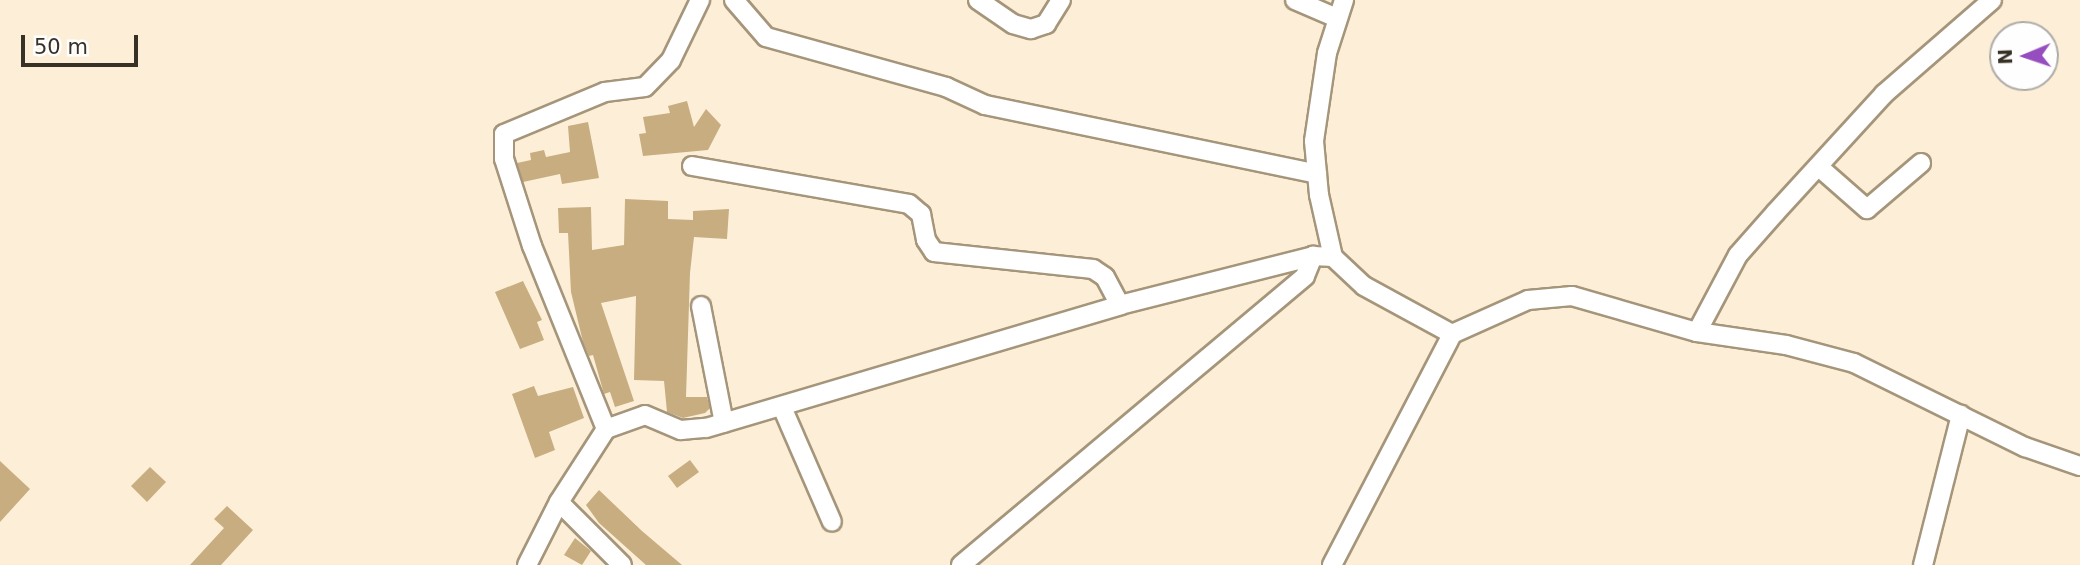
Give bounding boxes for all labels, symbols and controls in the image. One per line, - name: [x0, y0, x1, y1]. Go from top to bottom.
- scale bar: [24, 21, 142, 65]
- north arrow: [1989, 21, 2059, 91]
- text: 50 m: [34, 35, 88, 59]
- text: N: [1994, 48, 2016, 65]

